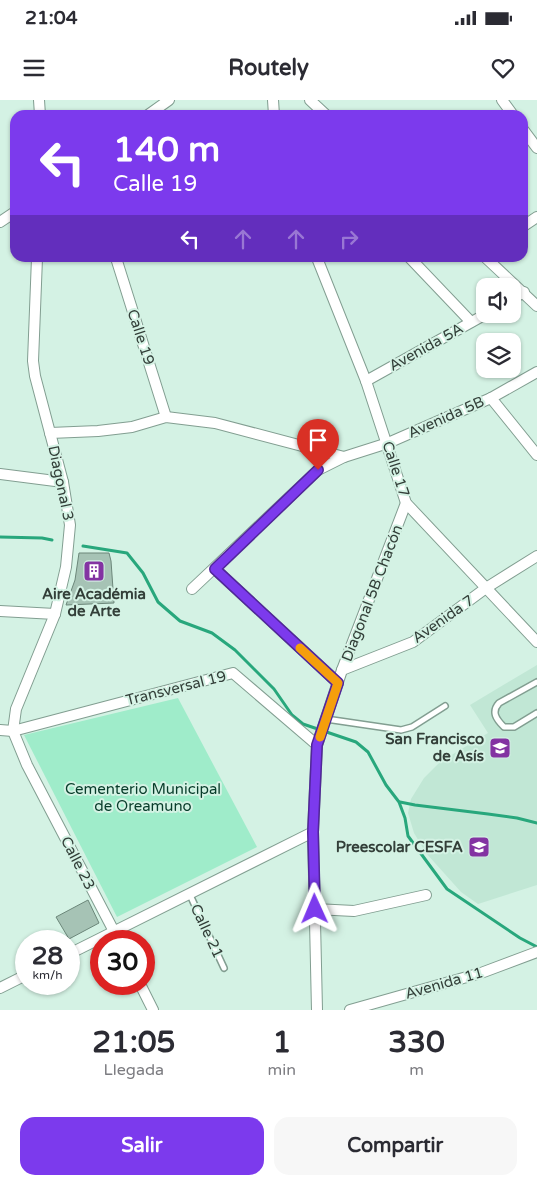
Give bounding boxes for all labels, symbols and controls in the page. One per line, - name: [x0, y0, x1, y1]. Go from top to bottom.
- text: 21:04: [25, 7, 78, 29]
- icon: menu: [20, 54, 48, 82]
- icon: heart: [489, 54, 517, 82]
- text: Routely: [228, 55, 309, 81]
- text: 140 m: [113, 129, 220, 171]
- icon: left: [30, 130, 95, 195]
- text: Calle 19: [113, 171, 197, 197]
- icon: left: [176, 225, 204, 253]
- icon: ahead: [229, 225, 257, 253]
- icon: ahead: [282, 225, 310, 253]
- icon: right: [335, 225, 363, 253]
- map controls: [476, 278, 521, 378]
- button: sound: [476, 278, 521, 323]
- street label: Calle 19: [124, 307, 158, 367]
- street label: Avenida 5A: [386, 319, 466, 375]
- button: layers: [476, 333, 521, 378]
- street label: Avenida 5B: [405, 392, 487, 442]
- pin: [297, 419, 339, 470]
- icon: arrive: [304, 426, 332, 454]
- street label: Calle 17: [379, 439, 413, 499]
- street label: Diagonal 3: [44, 444, 78, 522]
- street label: Diagonal 5B Chacón: [338, 522, 406, 664]
- building icon: Aire Académia de Arte: [82, 559, 106, 583]
- place label: Aire Académia de Arte: [42, 585, 146, 620]
- street label: Avenida 7: [409, 591, 477, 647]
- street label: Transversal 19: [124, 667, 228, 709]
- place label: San Francisco de Asís: [385, 730, 484, 765]
- school or university icon: San Francisco de Asís: [488, 736, 512, 760]
- park label: Cementerio Municipal de Oreamuno: [65, 780, 221, 815]
- street label: Calle 23: [57, 833, 99, 893]
- school or university icon: Preescolar CESFA: [467, 835, 491, 859]
- place label: Preescolar CESFA: [336, 838, 463, 856]
- position arrow: [288, 882, 340, 934]
- street label: Calle 21: [187, 901, 227, 961]
- speed limit sign: 30: [90, 930, 155, 995]
- text: 28: [32, 941, 63, 971]
- street label: Avenida 11: [403, 963, 485, 1003]
- text: km/h: [32, 968, 63, 982]
- text: 21:05: [92, 1024, 175, 1061]
- text: 1: [272, 1024, 291, 1061]
- text: 330: [388, 1024, 445, 1061]
- text: Llegada: [104, 1060, 164, 1080]
- text: min: [268, 1060, 296, 1080]
- text: m: [409, 1060, 424, 1080]
- button: Salir: [20, 1117, 264, 1175]
- button: Compartir: [274, 1117, 517, 1175]

